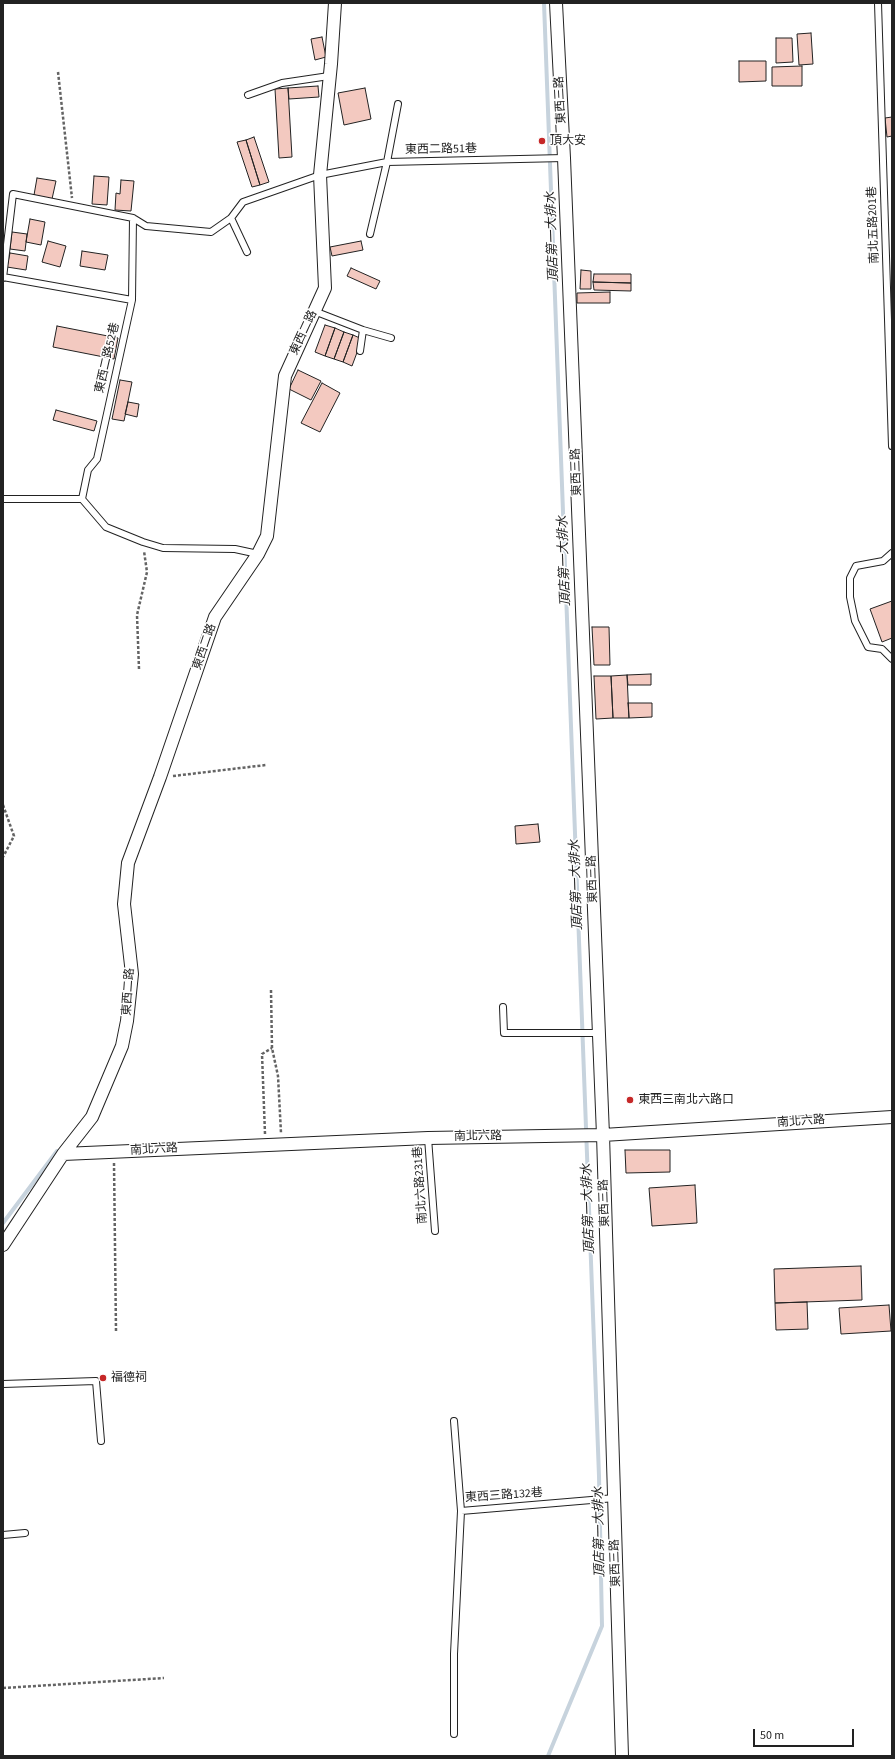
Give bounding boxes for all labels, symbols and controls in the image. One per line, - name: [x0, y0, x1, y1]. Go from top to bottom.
- street label: 東西三路: [553, 76, 569, 124]
- place label: 頂大安: [550, 134, 586, 148]
- marker: 頂大安: [537, 136, 547, 146]
- street label: 東西二路51巷: [405, 142, 477, 158]
- street label: 南北五路201巷: [865, 186, 883, 264]
- water label: 頂店第一大排水: [544, 191, 562, 283]
- street label: 東西二路: [287, 308, 321, 358]
- street label: 東西二路52巷: [93, 321, 123, 395]
- street label: 東西三路: [569, 448, 585, 496]
- water label: 頂店第一大排水: [556, 515, 574, 607]
- street label: 東西二路: [190, 622, 220, 672]
- water label: 頂店第一大排水: [568, 839, 586, 931]
- street label: 東西三路: [585, 855, 601, 903]
- street label: 東西二路: [120, 968, 138, 1016]
- place label: 東西三南北六路口: [638, 1093, 734, 1107]
- marker: 東西三南北六路口: [625, 1095, 635, 1105]
- street label: 南北六路: [777, 1113, 825, 1131]
- street label: 南北六路: [454, 1129, 502, 1145]
- street label: 南北六路: [130, 1142, 178, 1158]
- street label: 南北六路231巷: [411, 1146, 431, 1224]
- water label: 頂店第一大排水: [580, 1163, 598, 1255]
- street label: 東西三路: [597, 1179, 613, 1227]
- place label: 福德祠: [111, 1371, 147, 1385]
- marker: 福德祠: [98, 1373, 108, 1383]
- street label: 東西三路132巷: [465, 1486, 543, 1506]
- water label: 頂店第一大排水: [591, 1486, 609, 1578]
- street label: 東西三路: [608, 1539, 624, 1587]
- scale bar: [755, 1721, 856, 1747]
- text: 50 m: [760, 1727, 784, 1744]

